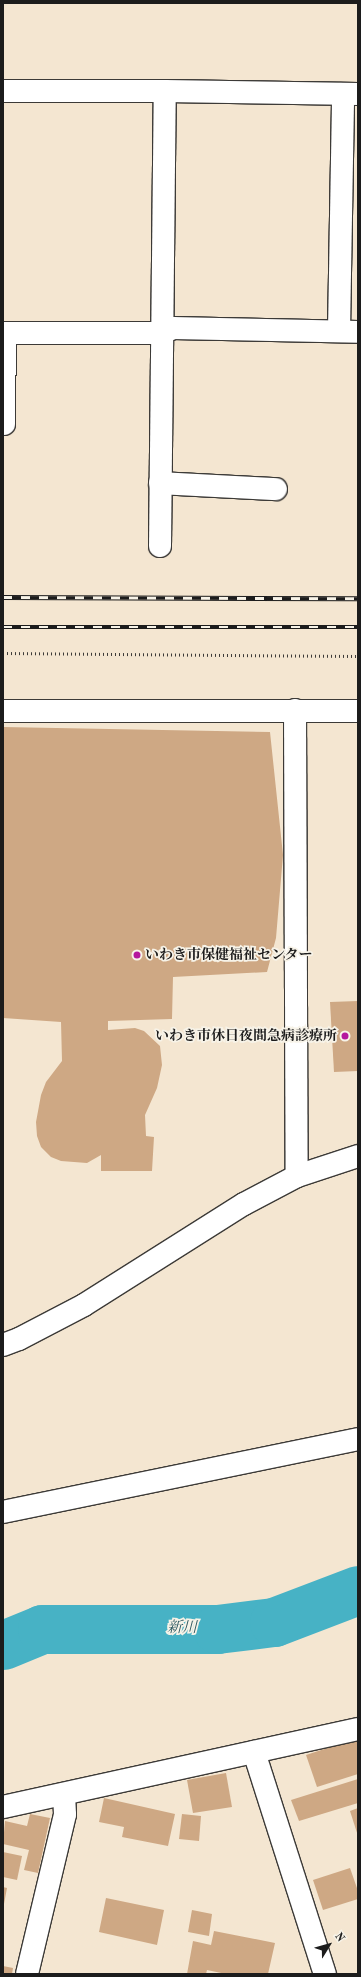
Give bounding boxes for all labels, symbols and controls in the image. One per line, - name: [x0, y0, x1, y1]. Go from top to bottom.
- place label: いわき市保健福祉センター: [145, 947, 313, 963]
- marker: いわき市保健福祉センター: [132, 950, 142, 960]
- place label: いわき市休日夜間急病診療所: [155, 1028, 337, 1044]
- marker: いわき市休日夜間急病診療所: [340, 1031, 350, 1041]
- water label: 新川: [167, 1620, 197, 1638]
- north arrow: [309, 1925, 349, 1965]
- text: N: [332, 1931, 346, 1944]

